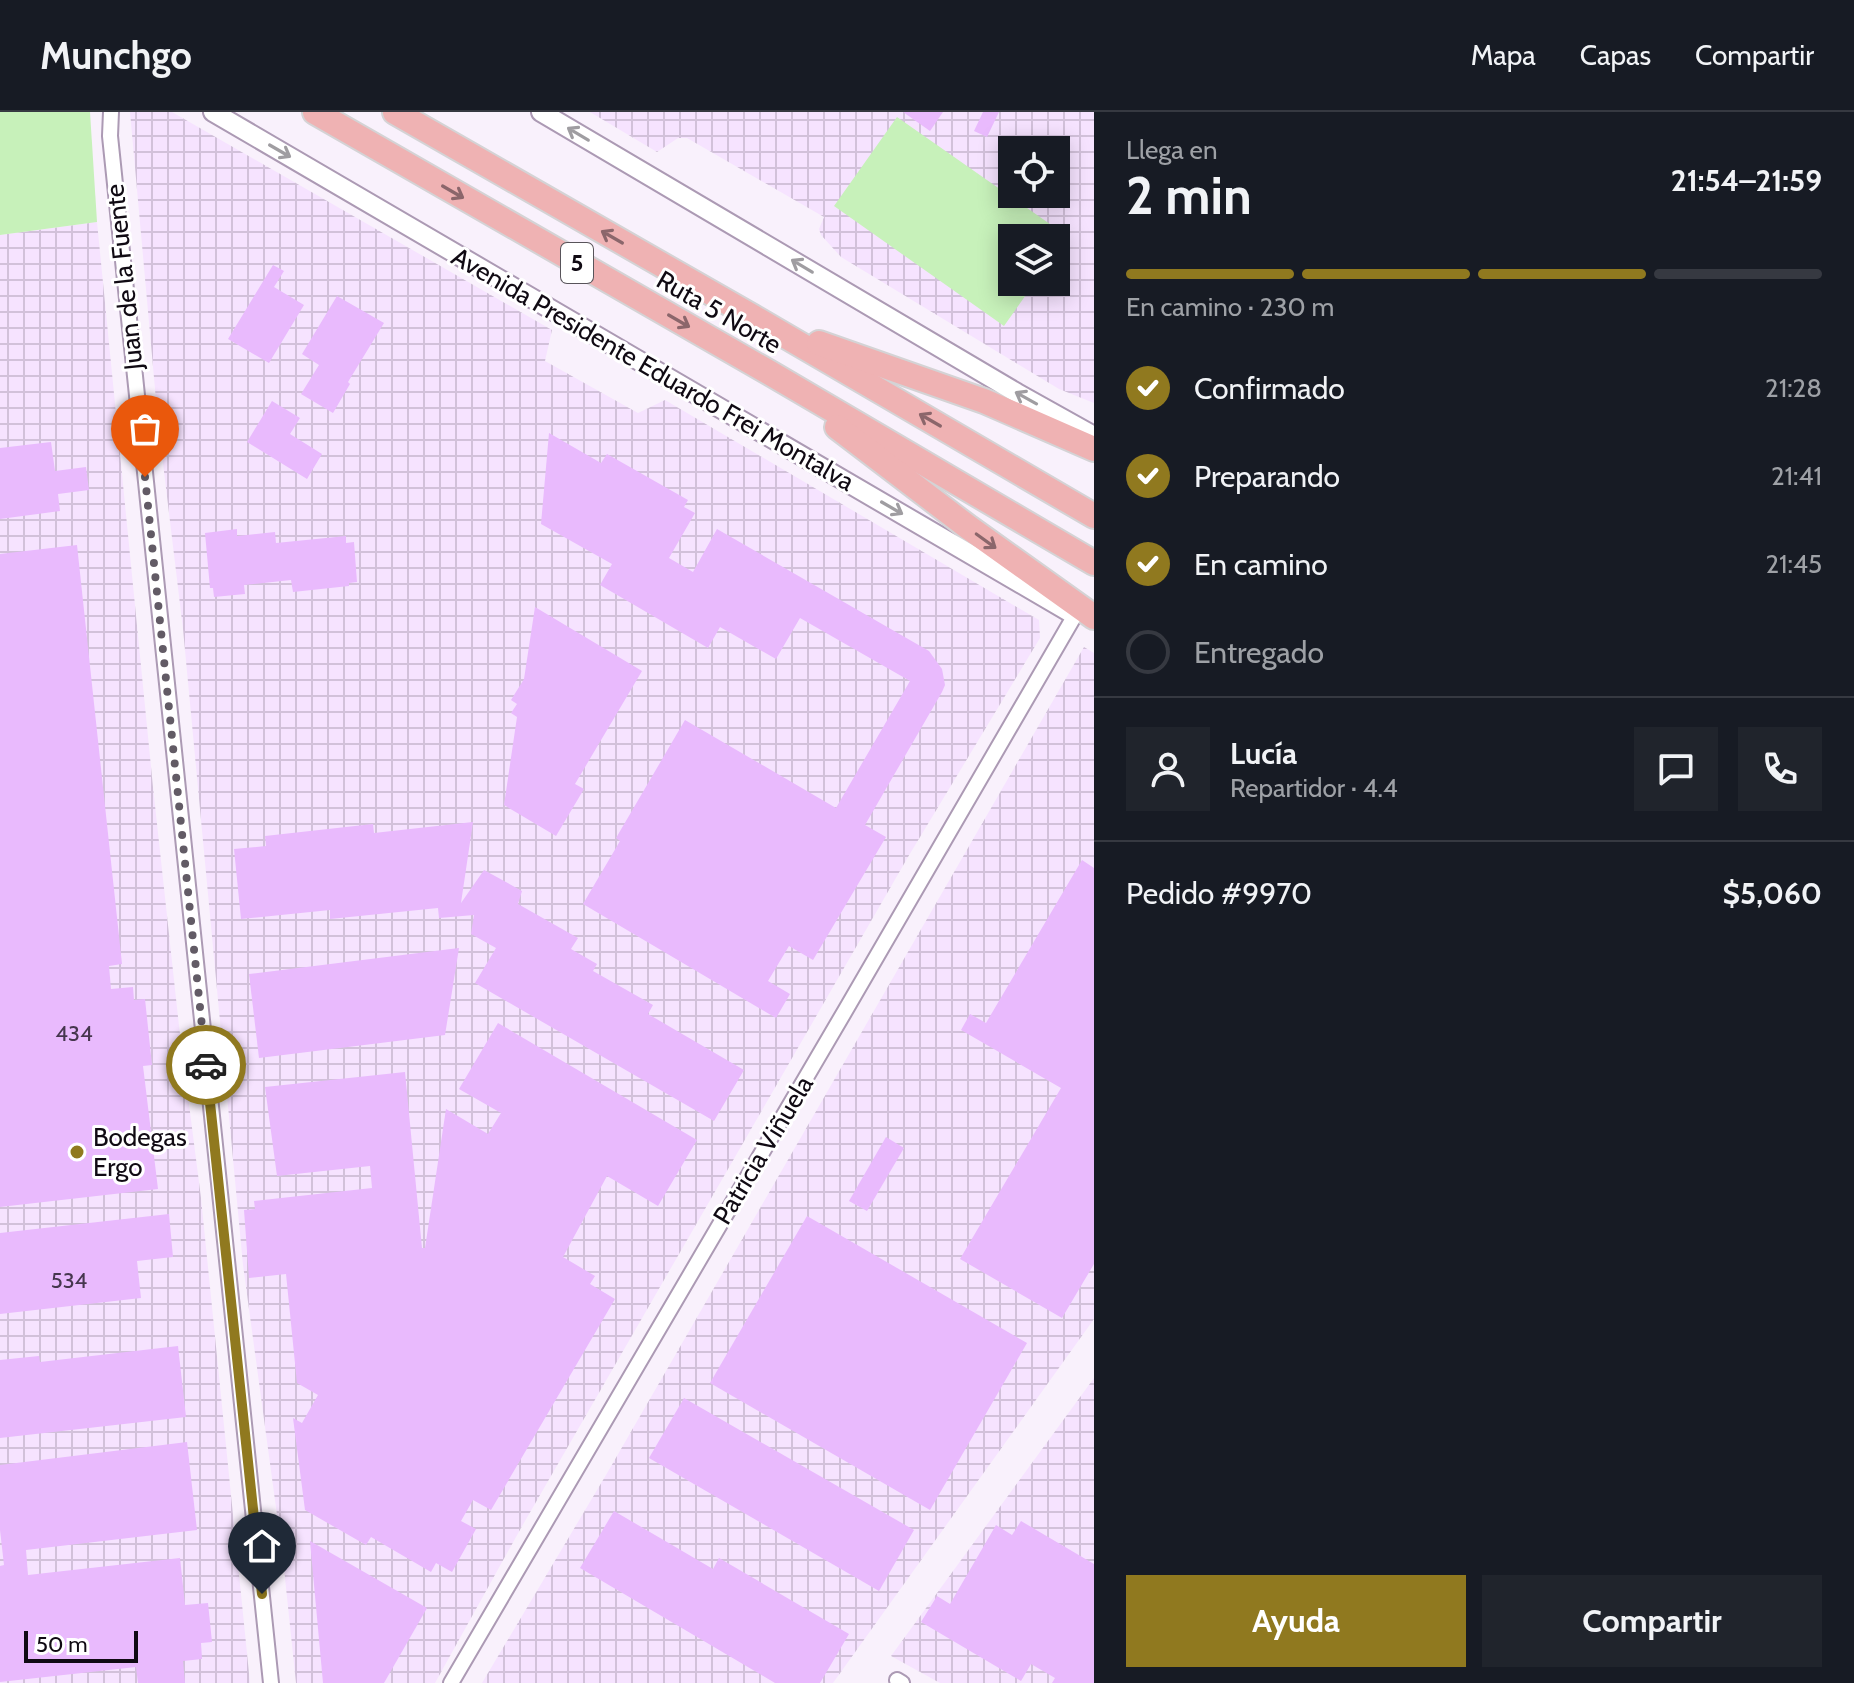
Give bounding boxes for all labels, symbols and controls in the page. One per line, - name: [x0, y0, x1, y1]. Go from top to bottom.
- text: Munchgo: [40, 32, 192, 79]
- text: Mapa: [1471, 38, 1536, 72]
- text: Capas: [1580, 38, 1651, 72]
- text: Compartir: [1695, 38, 1814, 72]
- one-way arrow: [567, 126, 590, 142]
- text: Llega en: [1126, 134, 1217, 166]
- map controls: [998, 136, 1070, 296]
- button: locate: [998, 136, 1070, 208]
- one-way arrow: [268, 143, 291, 159]
- text: 21:54–21:59: [1671, 162, 1822, 199]
- text: 2 min: [1126, 164, 1252, 227]
- street label: Juan de la Fuente: [98, 182, 150, 373]
- one-way arrow: [441, 184, 464, 200]
- button: layers: [998, 224, 1070, 296]
- one-way arrow: [601, 228, 625, 244]
- street label: Avenida Presidente Eduardo Frei Montalva: [446, 240, 860, 498]
- road number: 5: [561, 243, 593, 283]
- one-way arrow: [791, 258, 814, 274]
- street label: Ruta 5 Norte: [651, 264, 787, 360]
- text: En camino · 230 m: [1126, 291, 1334, 323]
- one-way arrow: [666, 314, 690, 329]
- icon: check: [1126, 366, 1170, 410]
- text: Confirmado: [1194, 370, 1345, 407]
- text: 21:28: [1765, 372, 1822, 404]
- one-way arrow: [1015, 390, 1038, 406]
- pin: [111, 395, 179, 477]
- icon: bag: [123, 407, 167, 451]
- one-way arrow: [919, 412, 942, 428]
- icon: check: [1126, 454, 1170, 498]
- text: Preparando: [1194, 458, 1340, 495]
- text: 21:41: [1771, 460, 1822, 492]
- one-way arrow: [880, 500, 903, 516]
- one-way arrow: [975, 533, 997, 549]
- icon: check: [1126, 542, 1170, 586]
- text: En camino: [1194, 546, 1328, 583]
- text: 21:45: [1765, 548, 1822, 580]
- text: Entregado: [1194, 634, 1324, 671]
- button: person: [1126, 727, 1210, 811]
- button: chat: [1634, 727, 1718, 811]
- button: phone: [1738, 727, 1822, 811]
- text: Lucía: [1230, 735, 1297, 772]
- text: Repartidor · 4.4: [1230, 772, 1398, 804]
- text: Pedido #9970: [1126, 875, 1312, 912]
- text: $5,060: [1723, 875, 1822, 912]
- house number: 434: [55, 1020, 93, 1047]
- courier: [166, 1025, 246, 1105]
- icon: car: [184, 1043, 228, 1087]
- street label: Patricia Viñuela: [706, 1070, 820, 1230]
- place label: Bodegas Ergo: [93, 1121, 187, 1183]
- marker: Bodegas Ergo: [68, 1143, 86, 1161]
- house number: 534: [51, 1267, 88, 1294]
- pin: [228, 1512, 296, 1594]
- icon: home: [240, 1524, 284, 1568]
- button: Ayuda: [1126, 1575, 1466, 1667]
- button: Compartir: [1482, 1575, 1822, 1667]
- scale bar: [24, 1627, 138, 1663]
- text: 50 m: [36, 1631, 88, 1658]

